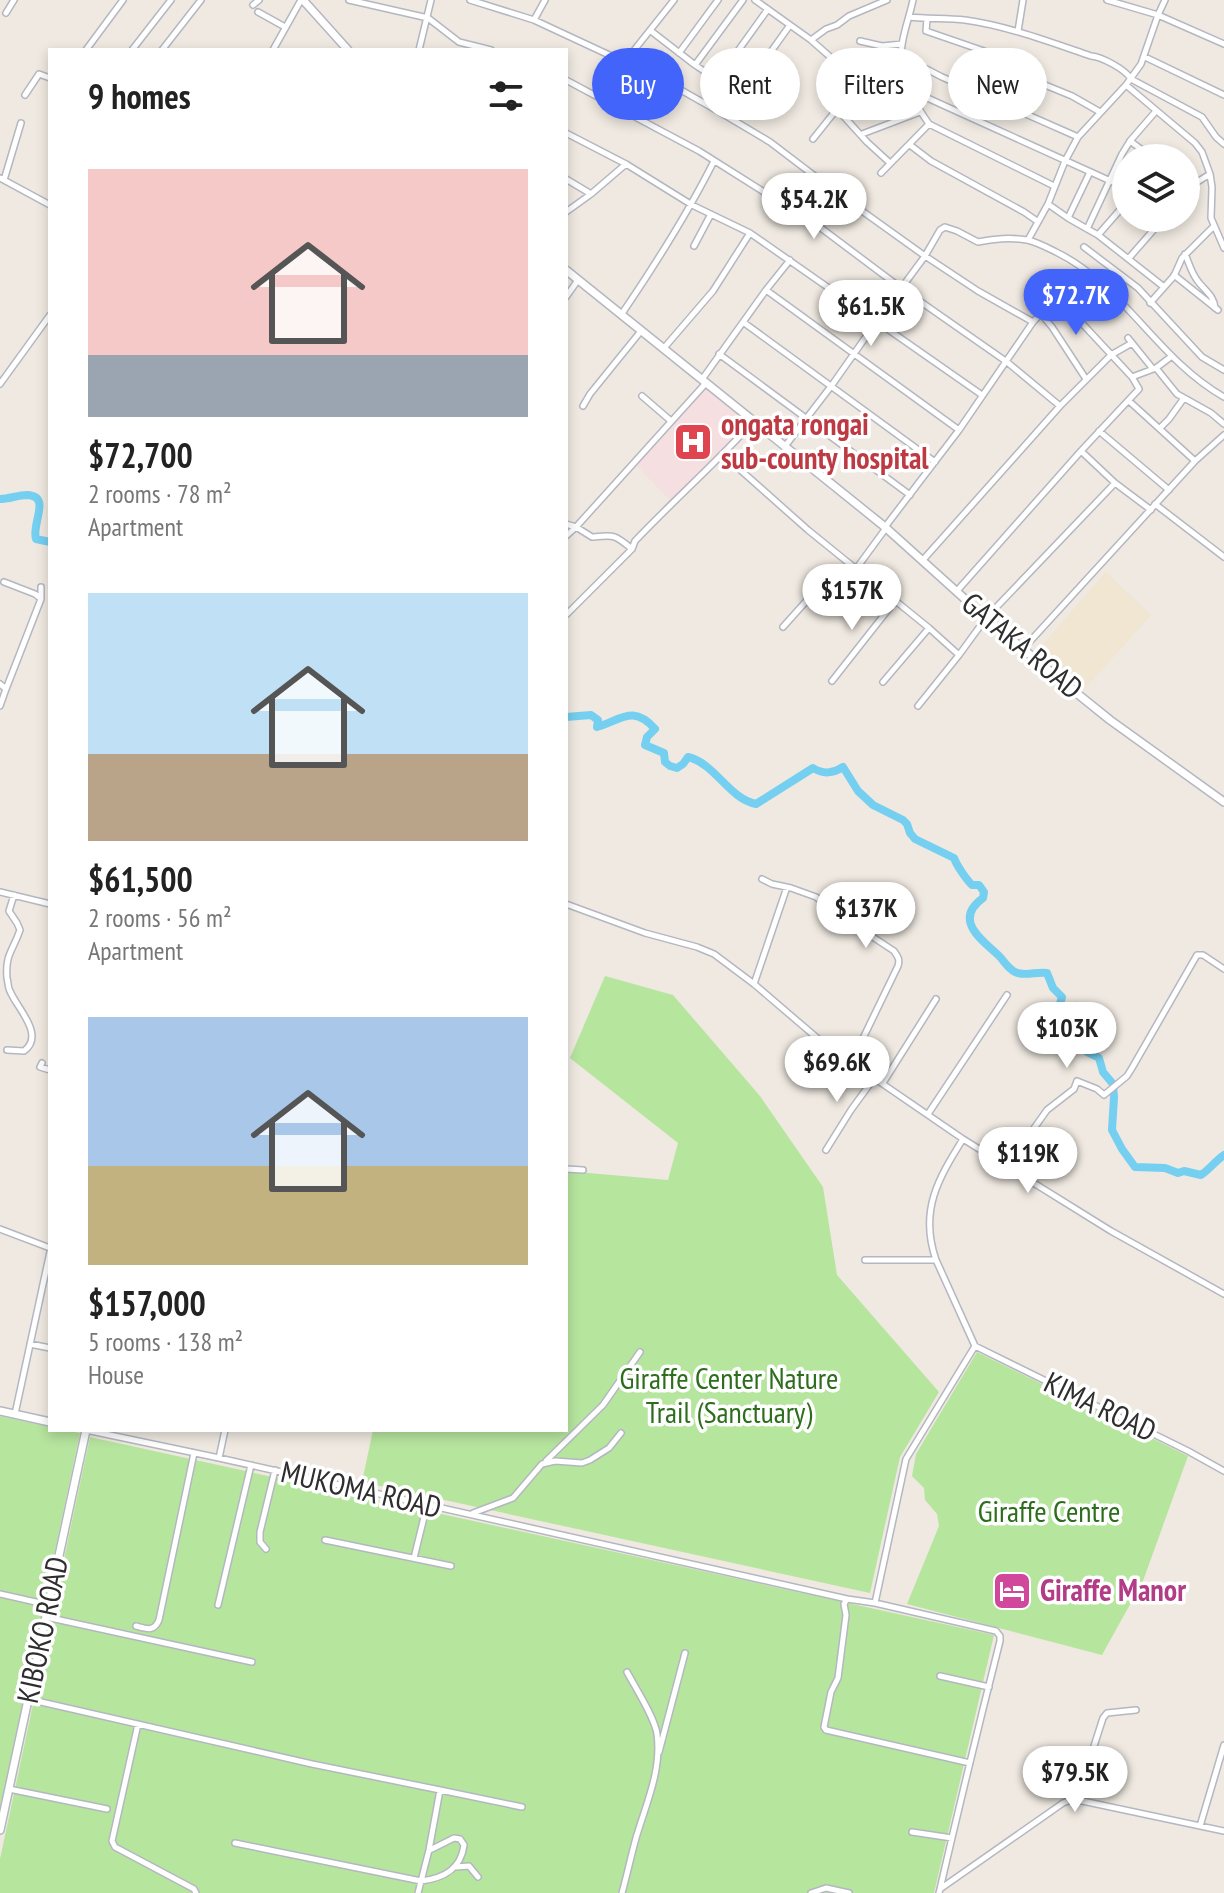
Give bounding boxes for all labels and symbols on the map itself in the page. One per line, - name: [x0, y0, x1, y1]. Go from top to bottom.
- pin: $54.2K: [749, 173, 879, 241]
- pin: $72.7K: [1011, 269, 1141, 337]
- pin: $61.5K: [806, 280, 936, 348]
- place label: ongata rongai sub-county hospital: [721, 404, 929, 477]
- hospital icon: ongata rongai sub-county hospital: [672, 421, 714, 463]
- pin: $157K: [796, 564, 908, 632]
- street label: GATAKA ROAD: [954, 583, 1092, 707]
- pin: $137K: [810, 882, 922, 950]
- pin: $103K: [1011, 1002, 1123, 1070]
- pin: $69.6K: [772, 1036, 902, 1104]
- pin: $119K: [972, 1127, 1084, 1195]
- park label: Giraffe Center Nature Trail (Sanctuary): [620, 1358, 838, 1431]
- street label: KIMA ROAD: [1038, 1362, 1163, 1449]
- street label: MUKOMA ROAD: [277, 1451, 445, 1526]
- park label: Giraffe Centre: [978, 1491, 1120, 1530]
- street label: KIBOKO ROAD: [7, 1553, 76, 1706]
- hotel icon: Giraffe Manor: [991, 1570, 1033, 1612]
- place label: Giraffe Manor: [1040, 1570, 1186, 1609]
- pin: $79.5K: [1010, 1746, 1140, 1814]

